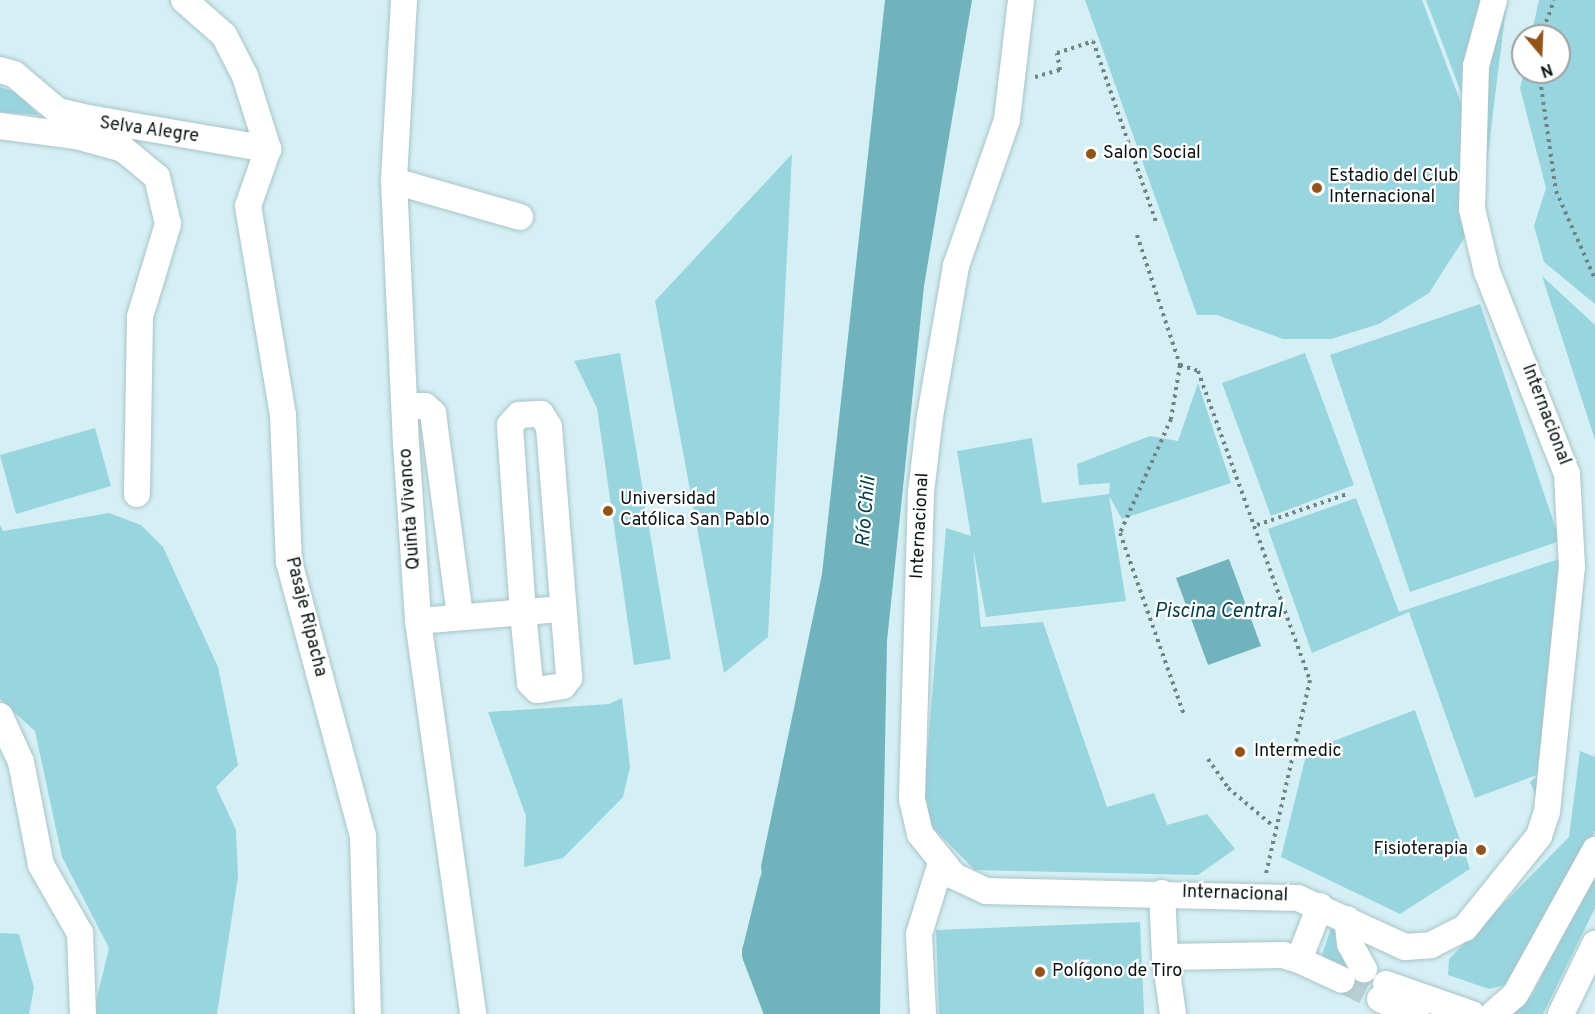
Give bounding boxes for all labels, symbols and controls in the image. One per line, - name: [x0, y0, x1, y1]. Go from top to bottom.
- north arrow: [1511, 24, 1571, 84]
- text: N: [1538, 58, 1555, 80]
- street label: Selva Alegre: [98, 113, 200, 149]
- place label: Salon Social: [1103, 143, 1201, 165]
- marker: Salon Social: [1084, 147, 1098, 161]
- place label: Estadio del Club Internacional: [1329, 167, 1458, 210]
- marker: Estadio del Club Internacional: [1310, 181, 1324, 195]
- street label: Internacional: [1516, 362, 1574, 468]
- street label: Quinta Vivanco: [396, 447, 426, 571]
- street label: Internacional: [907, 472, 935, 580]
- water label: Río Chili: [852, 476, 882, 548]
- place label: Universidad Católica San Pablo: [620, 490, 769, 532]
- marker: Universidad Católica San Pablo: [601, 504, 615, 518]
- street label: Pasaje Ripacha: [280, 555, 330, 679]
- water label: Piscina Central: [1154, 600, 1282, 624]
- place label: Intermedic: [1254, 741, 1342, 763]
- marker: Intermedic: [1231, 743, 1249, 761]
- place label: Fisioterapia: [1373, 839, 1468, 861]
- marker: Fisioterapia: [1472, 841, 1490, 859]
- street label: Internacional: [1182, 882, 1288, 908]
- place label: Polígono de Tiro: [1052, 961, 1183, 983]
- marker: Polígono de Tiro: [1033, 965, 1047, 979]

